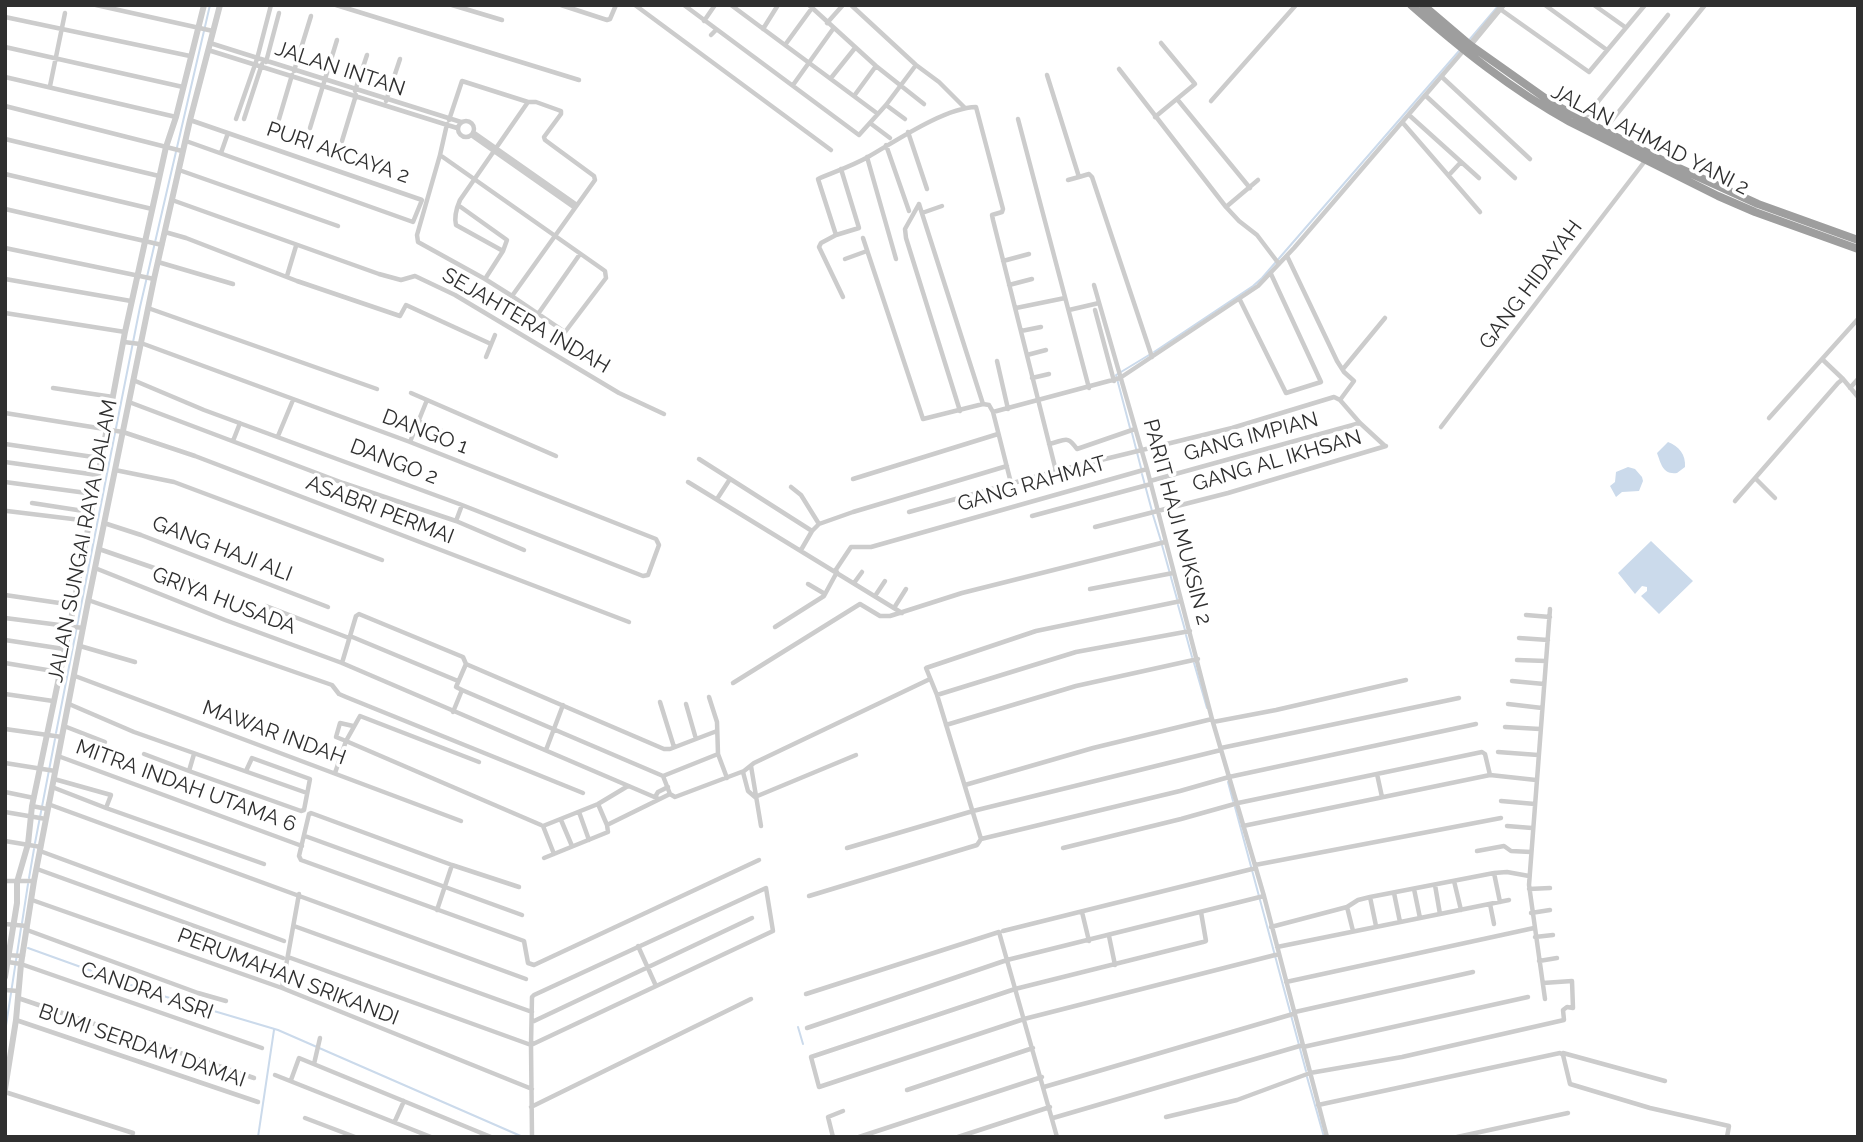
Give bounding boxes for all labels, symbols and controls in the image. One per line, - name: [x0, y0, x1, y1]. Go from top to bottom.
- street label: JALAN INTAN: [272, 36, 408, 102]
- street label: JALAN AHMAD YANI 2: [1547, 79, 1753, 201]
- street label: PURI AKCAYA 2: [263, 117, 413, 189]
- street label: GANG HIDAYAH: [1474, 215, 1588, 355]
- street label: SEJAHTERA INDAH: [438, 263, 614, 379]
- street label: JALAN SUNGAI RAYA DALAM: [43, 397, 123, 685]
- street label: DANGO 1: [378, 404, 472, 460]
- street label: GANG IMPIAN: [1181, 407, 1321, 467]
- street label: PARIT HAJI MUKSIN 2: [1137, 416, 1217, 628]
- street label: GANG AL IKHSAN: [1190, 425, 1364, 497]
- street label: DANGO 2: [347, 434, 441, 490]
- street label: GANG RAHMAT: [955, 451, 1109, 517]
- street label: ASABRI PERMAI: [303, 470, 457, 550]
- street label: GANG HAJI ALI: [148, 511, 296, 587]
- street label: GRIYA HUSADA: [148, 562, 300, 640]
- street label: MAWAR INDAH: [199, 695, 349, 771]
- street label: MITRA INDAH UTAMA 6: [72, 734, 300, 838]
- street label: PERUMAHAN SRIKANDI: [174, 923, 402, 1031]
- street label: CANDRA ASRI: [77, 957, 217, 1025]
- street label: BUMI SERDAM DAMAI: [35, 999, 249, 1093]

